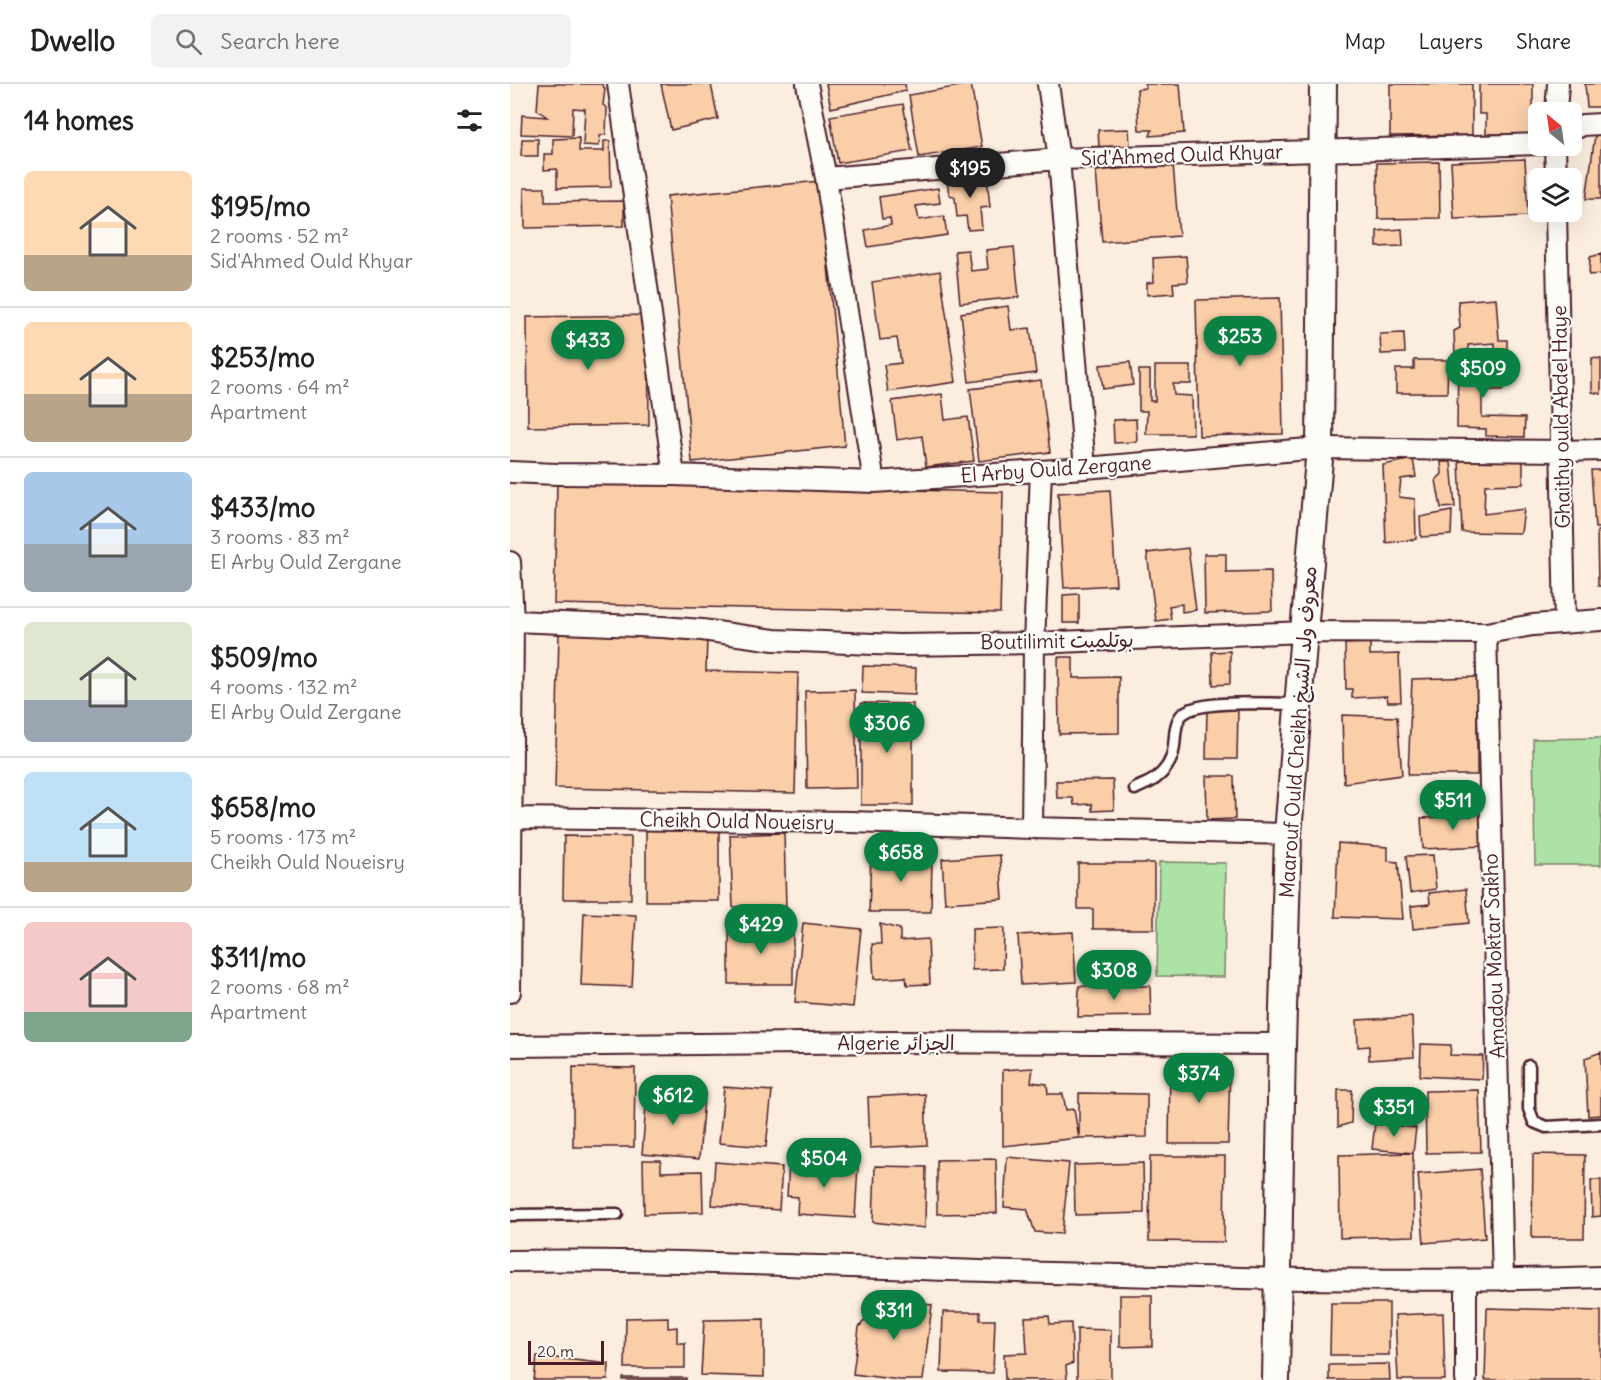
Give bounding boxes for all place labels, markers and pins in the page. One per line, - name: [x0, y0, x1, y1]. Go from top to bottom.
- pin: $195: [934, 148, 1006, 199]
- pin: $253: [1204, 316, 1276, 367]
- pin: $433: [552, 320, 624, 371]
- pin: $509: [1447, 348, 1519, 399]
- pin: $306: [851, 703, 923, 754]
- pin: $511: [1417, 780, 1489, 831]
- pin: $658: [865, 832, 937, 883]
- pin: $429: [725, 904, 797, 955]
- pin: $308: [1078, 950, 1150, 1001]
- pin: $374: [1163, 1053, 1235, 1104]
- pin: $612: [637, 1075, 709, 1126]
- pin: $351: [1358, 1087, 1430, 1138]
- pin: $504: [788, 1138, 860, 1189]
- pin: $311: [858, 1290, 930, 1341]

